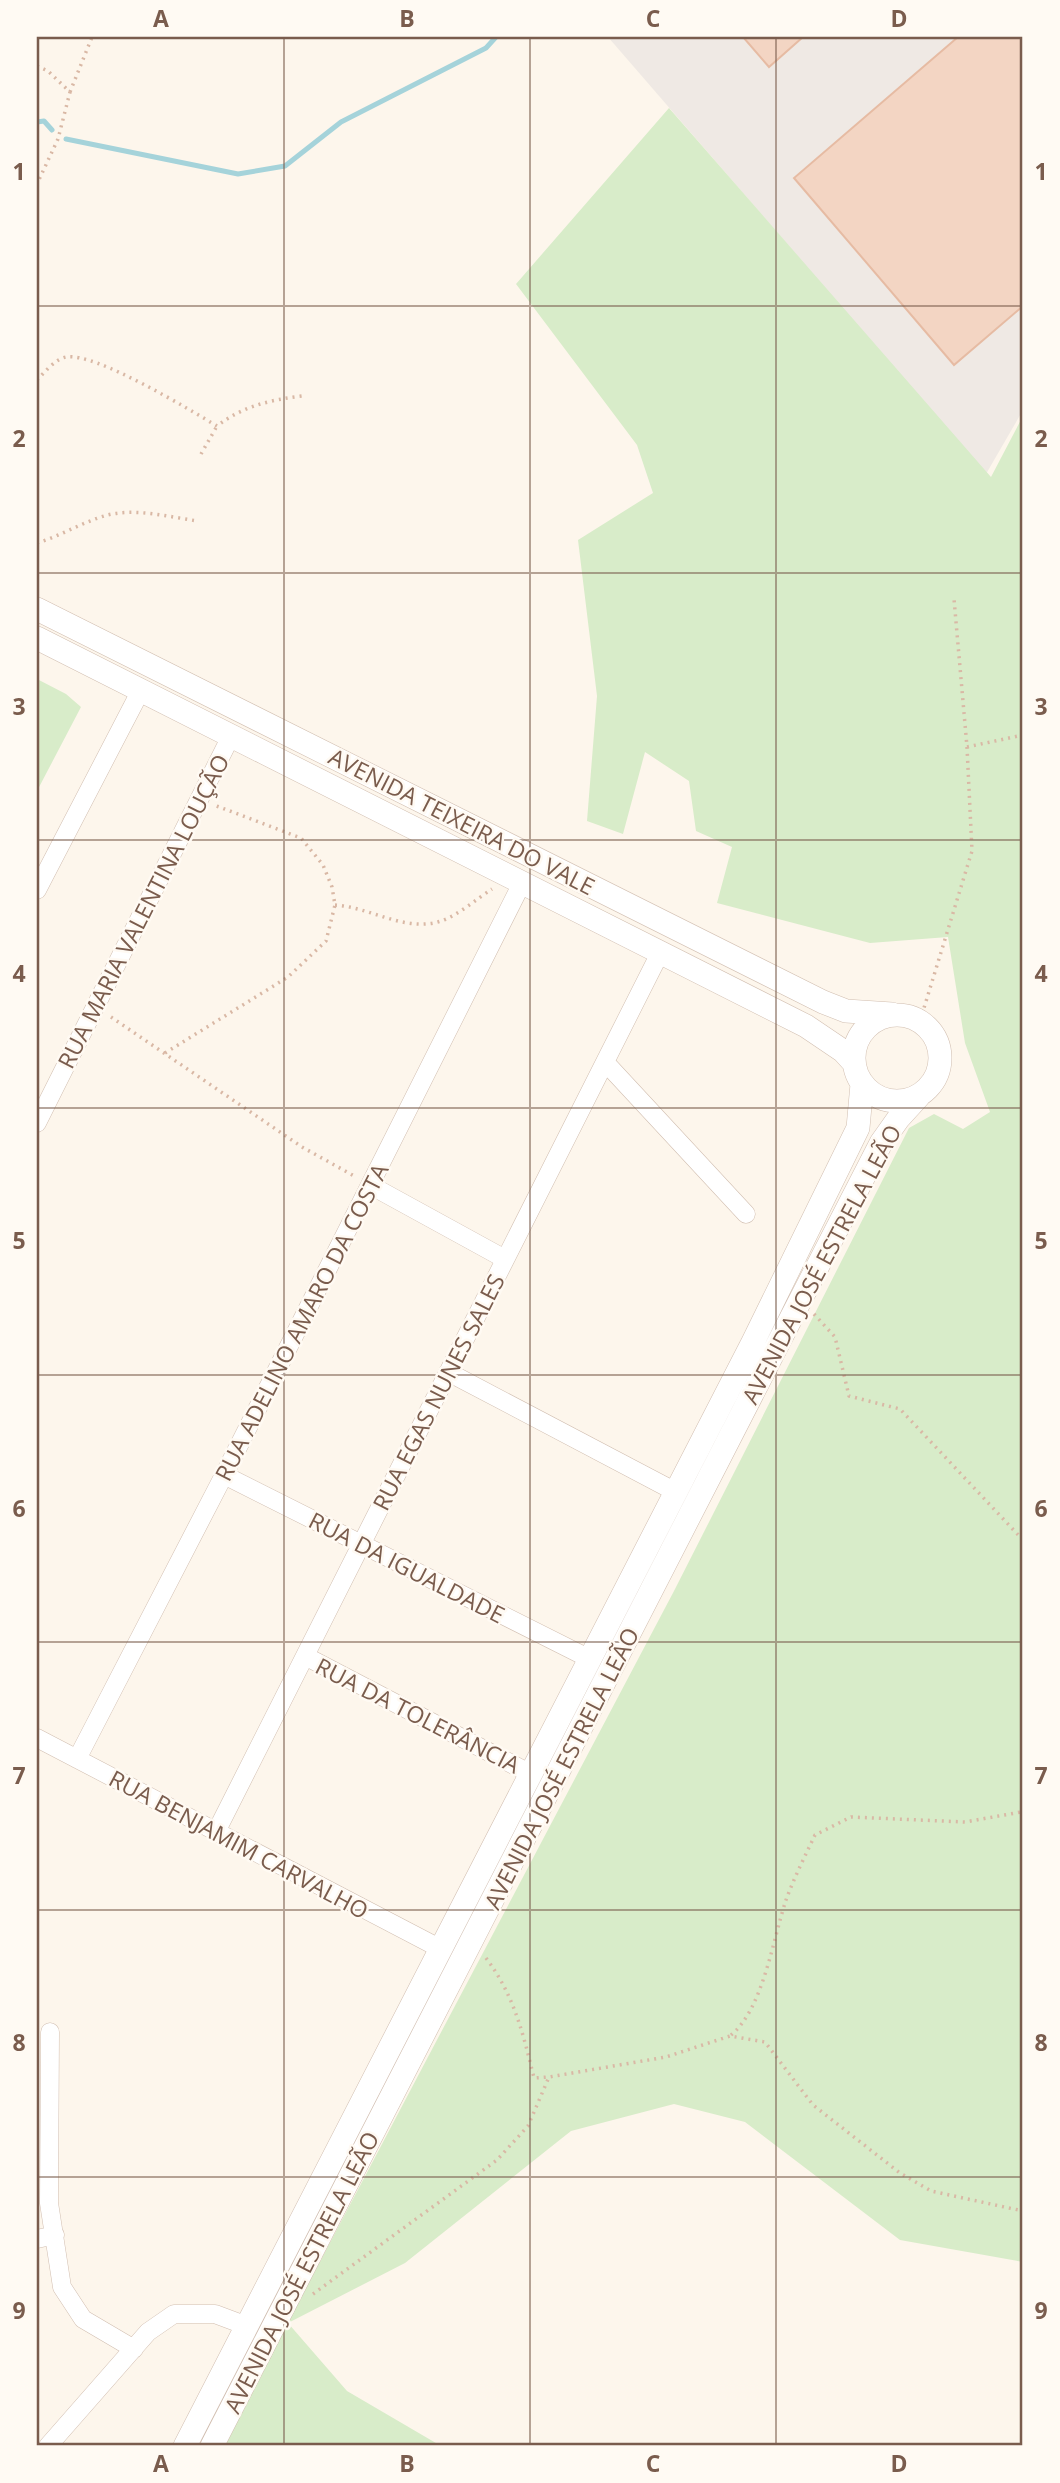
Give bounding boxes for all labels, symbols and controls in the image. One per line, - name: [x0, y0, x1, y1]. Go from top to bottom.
- text: A: [153, 2, 169, 34]
- text: B: [399, 2, 415, 34]
- text: C: [646, 2, 660, 34]
- text: D: [890, 2, 908, 34]
- text: 1: [12, 155, 26, 187]
- text: 1: [1034, 155, 1048, 187]
- text: 2: [12, 422, 26, 454]
- text: 2: [1034, 422, 1048, 454]
- text: 3: [12, 690, 26, 722]
- text: 3: [1034, 690, 1048, 722]
- street label: AVENIDA TEIXEIRA DO VALE: [323, 740, 601, 902]
- street label: RUA MARIA VALENTINA LOUÇÃO: [50, 748, 236, 1074]
- text: 4: [12, 957, 26, 989]
- text: 4: [1034, 957, 1048, 989]
- street label: AVENIDA JOSÉ ESTRELA LEÃO: [734, 1119, 908, 1409]
- street label: RUA ADELINO AMARO DA COSTA: [207, 1157, 395, 1486]
- text: 5: [12, 1224, 26, 1256]
- text: 5: [1034, 1224, 1048, 1256]
- street label: RUA EGAS NUNES SALES: [364, 1268, 512, 1516]
- text: 6: [12, 1492, 26, 1524]
- text: 6: [1034, 1492, 1048, 1524]
- street label: RUA DA IGUALDADE: [304, 1504, 510, 1630]
- street label: AVENIDA JOSÉ ESTRELA LEÃO: [476, 1622, 646, 1914]
- street label: RUA DA TOLERÂNCIA: [310, 1650, 526, 1781]
- text: 7: [12, 1759, 26, 1791]
- text: 7: [1034, 1759, 1048, 1791]
- street label: RUA BENJAMIM CARVALHO: [104, 1762, 374, 1926]
- text: 8: [12, 2026, 26, 2058]
- text: 8: [1034, 2026, 1048, 2058]
- street label: AVENIDA JOSÉ ESTRELA LEÃO: [216, 2126, 386, 2418]
- text: 9: [12, 2294, 26, 2326]
- text: 9: [1034, 2294, 1048, 2326]
- text: A: [153, 2447, 169, 2479]
- text: B: [399, 2447, 415, 2479]
- text: C: [646, 2447, 660, 2479]
- text: D: [890, 2447, 908, 2479]

